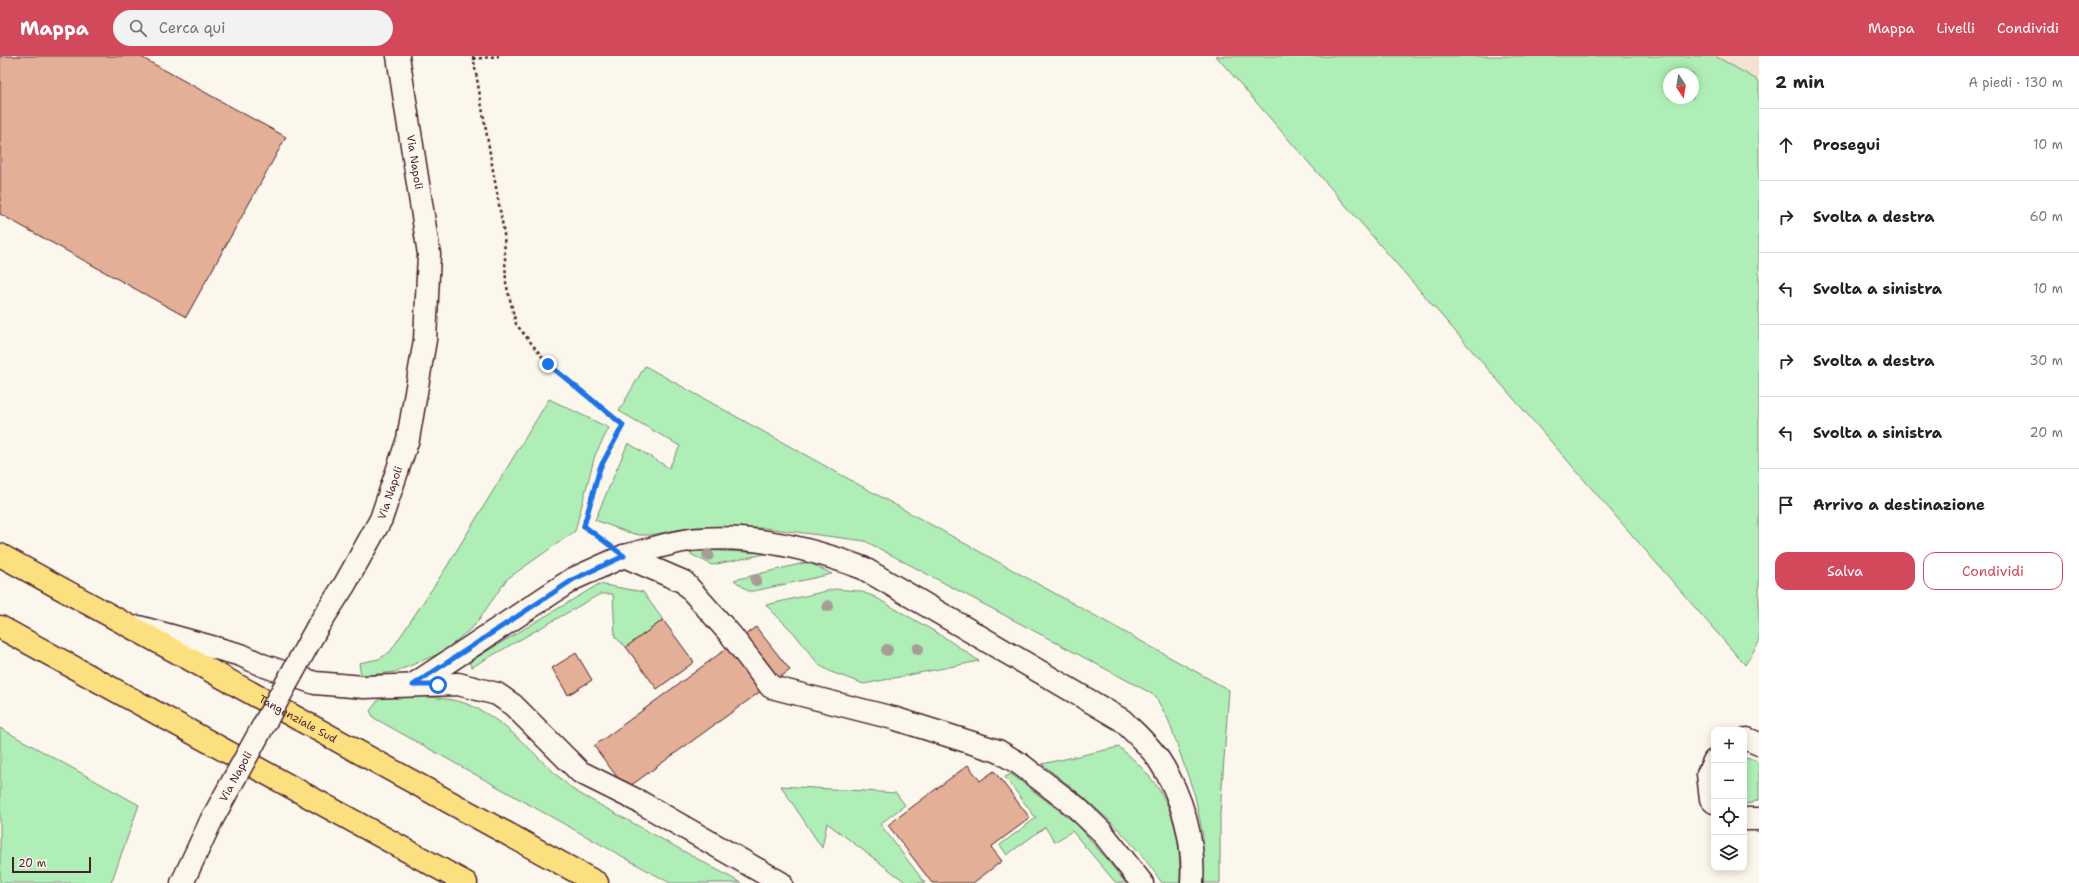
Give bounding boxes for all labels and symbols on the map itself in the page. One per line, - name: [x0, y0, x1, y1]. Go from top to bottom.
- north arrow: [1663, 68, 1699, 104]
- street label: Via Napoli: [403, 134, 426, 191]
- route end: [539, 355, 557, 373]
- street label: Via Napoli: [374, 464, 406, 521]
- route start: [429, 676, 447, 694]
- street label: Tangenziale Sud: [256, 692, 339, 747]
- street label: Via Napoli: [216, 749, 256, 804]
- scale bar: [12, 855, 91, 874]

